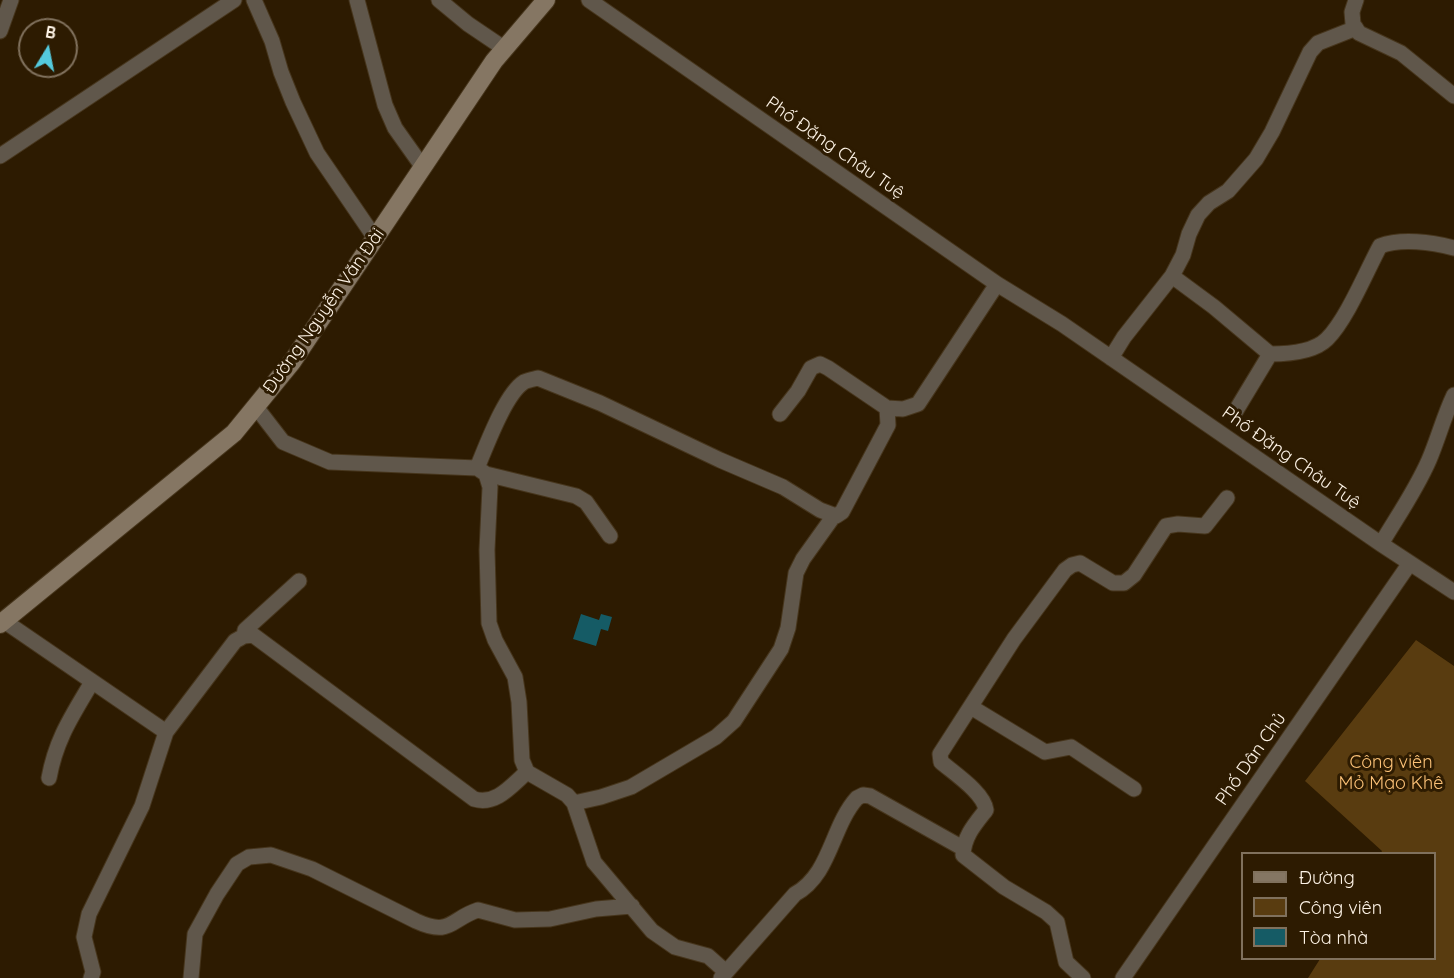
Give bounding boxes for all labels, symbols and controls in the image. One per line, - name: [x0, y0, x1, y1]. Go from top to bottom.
- north arrow: [18, 18, 78, 78]
- text: B: [44, 21, 58, 43]
- street label: Phố Đặng Châu Tuệ: [762, 92, 908, 204]
- street label: Đường Nguyễn Văn Đài: [259, 224, 389, 398]
- street label: Phố Đặng Châu Tuệ: [1218, 402, 1364, 514]
- street label: Phố Dân Chủ: [1211, 709, 1291, 809]
- park label: Công viên Mỏ Mạo Khê: [1339, 752, 1443, 795]
- legend: [1241, 852, 1436, 960]
- text: Đường: [1299, 866, 1355, 889]
- text: Công viên: [1299, 896, 1382, 919]
- text: Tòa nhà: [1299, 926, 1368, 949]

